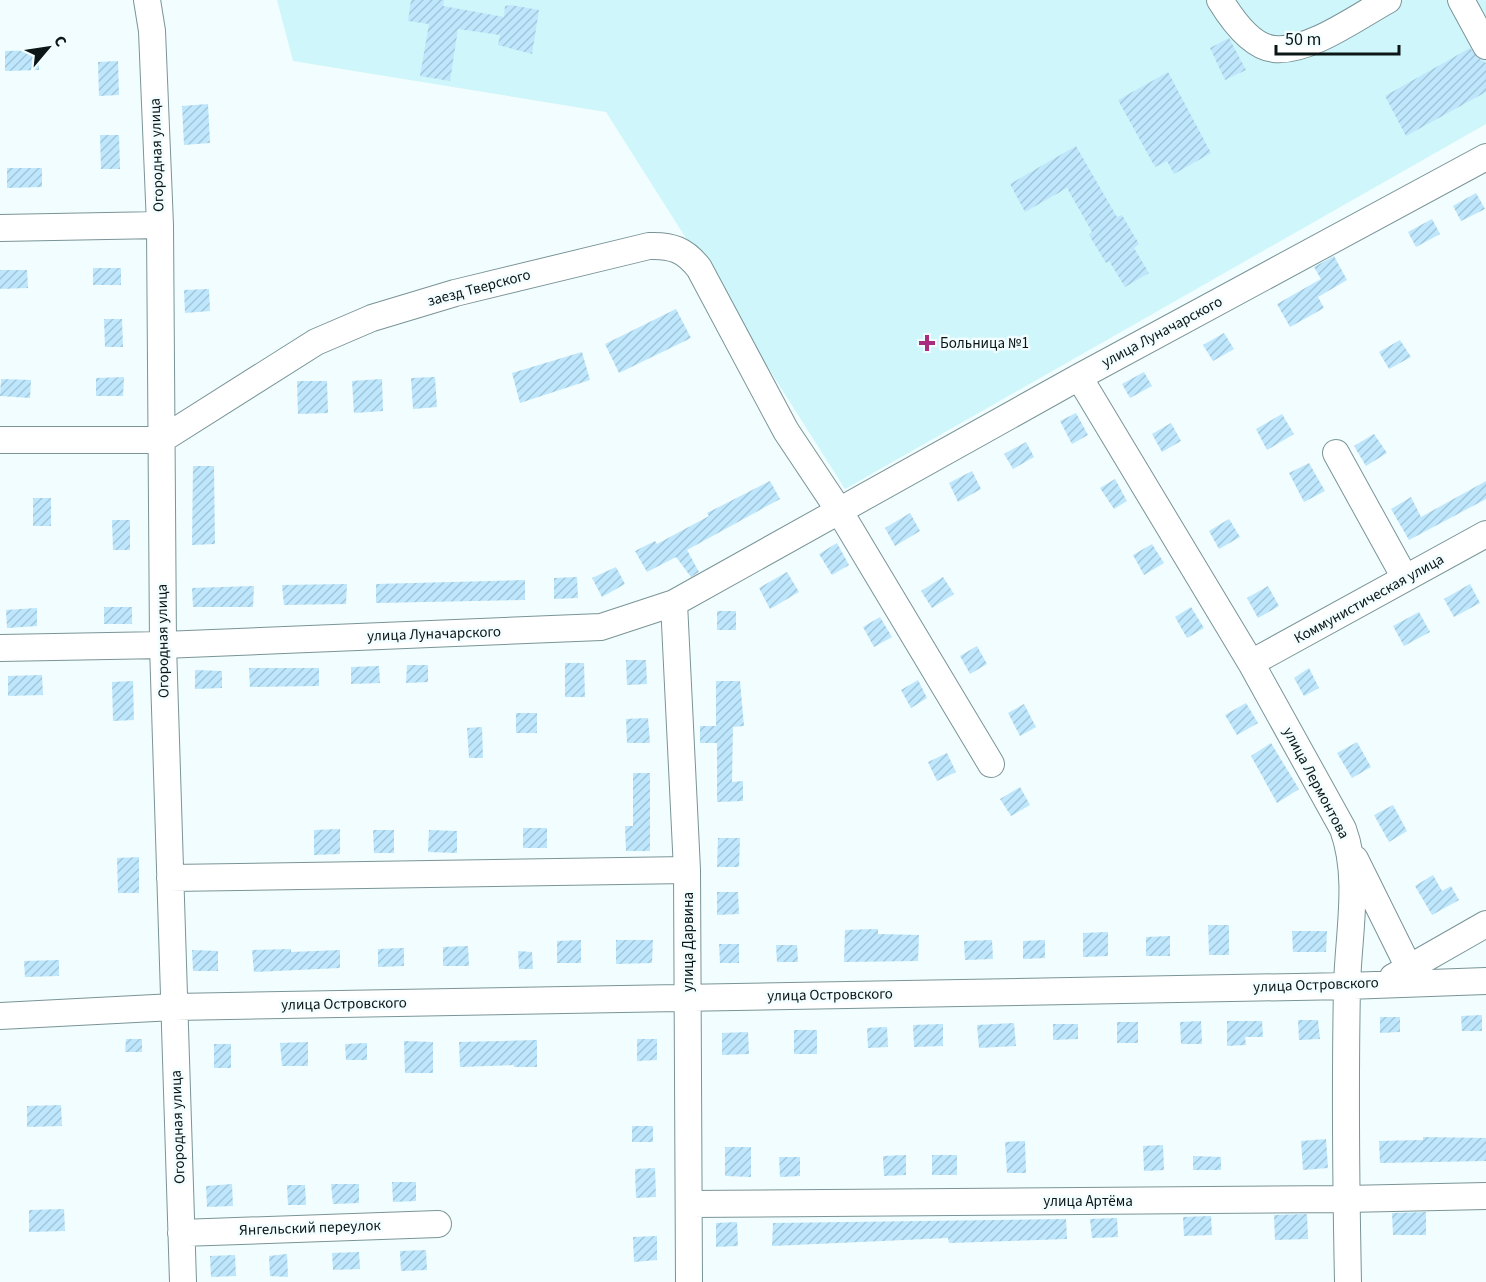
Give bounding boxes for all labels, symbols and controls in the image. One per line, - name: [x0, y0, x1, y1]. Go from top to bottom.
- north arrow: [18, 18, 78, 78]
- scale bar: [1276, 18, 1399, 56]
- text: 50 m: [1285, 27, 1321, 52]
- text: С: [48, 32, 72, 51]
- street label: Огородная улица: [145, 98, 169, 212]
- street label: заезд Тверского: [425, 264, 533, 312]
- street label: улица Луначарского: [1098, 291, 1226, 373]
- place label: Больница №1: [940, 333, 1029, 354]
- marker: Больница №1: [918, 334, 936, 352]
- street label: Коммунистическая улица: [1290, 549, 1448, 649]
- street label: Огородная улица: [152, 584, 174, 698]
- street label: улица Луначарского: [367, 621, 501, 647]
- street label: улица Лермонтова: [1278, 724, 1354, 842]
- street label: улица Дарвина: [678, 892, 699, 992]
- street label: улица Островского: [1253, 972, 1379, 998]
- street label: улица Островского: [767, 983, 893, 1007]
- street label: улица Островского: [281, 992, 407, 1016]
- street label: Огородная улица: [166, 1070, 190, 1184]
- street label: улица Артёма: [1043, 1191, 1133, 1212]
- street label: Янгельский переулок: [239, 1215, 382, 1241]

